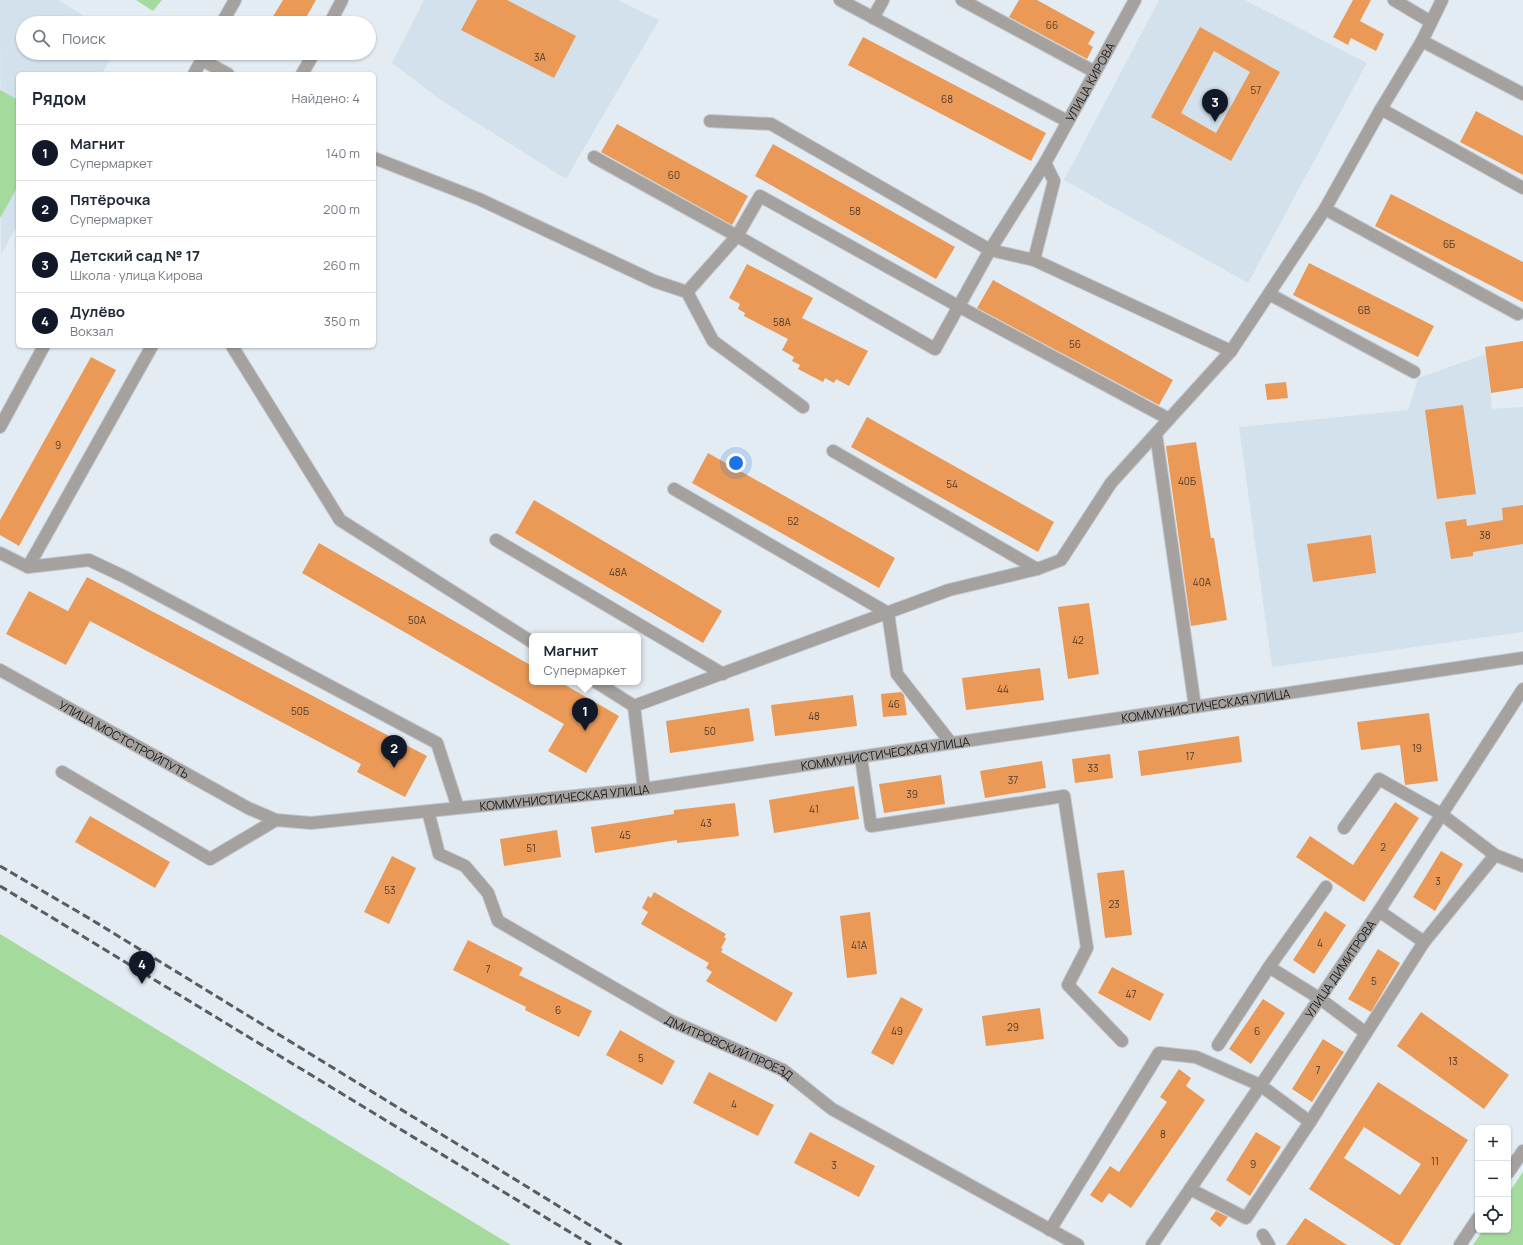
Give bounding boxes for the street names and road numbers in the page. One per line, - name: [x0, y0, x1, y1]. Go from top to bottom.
- street label: УЛИЦА КИРОВА: [1061, 39, 1119, 124]
- street label: КОММУНИСТИЧЕСКАЯ УЛИЦА: [1120, 684, 1292, 726]
- street label: УЛИЦА МОСТСТРОЙПУТЬ: [56, 696, 192, 782]
- street label: КОММУНИСТИЧЕСКАЯ УЛИЦА: [800, 732, 971, 774]
- street label: КОММУНИСТИЧЕСКАЯ УЛИЦА: [479, 780, 651, 814]
- street label: УЛИЦА ДИМИТРОВА: [1300, 916, 1379, 1021]
- street label: ДМИТРОВСКИЙ ПРОЕЗД: [662, 1011, 797, 1084]

